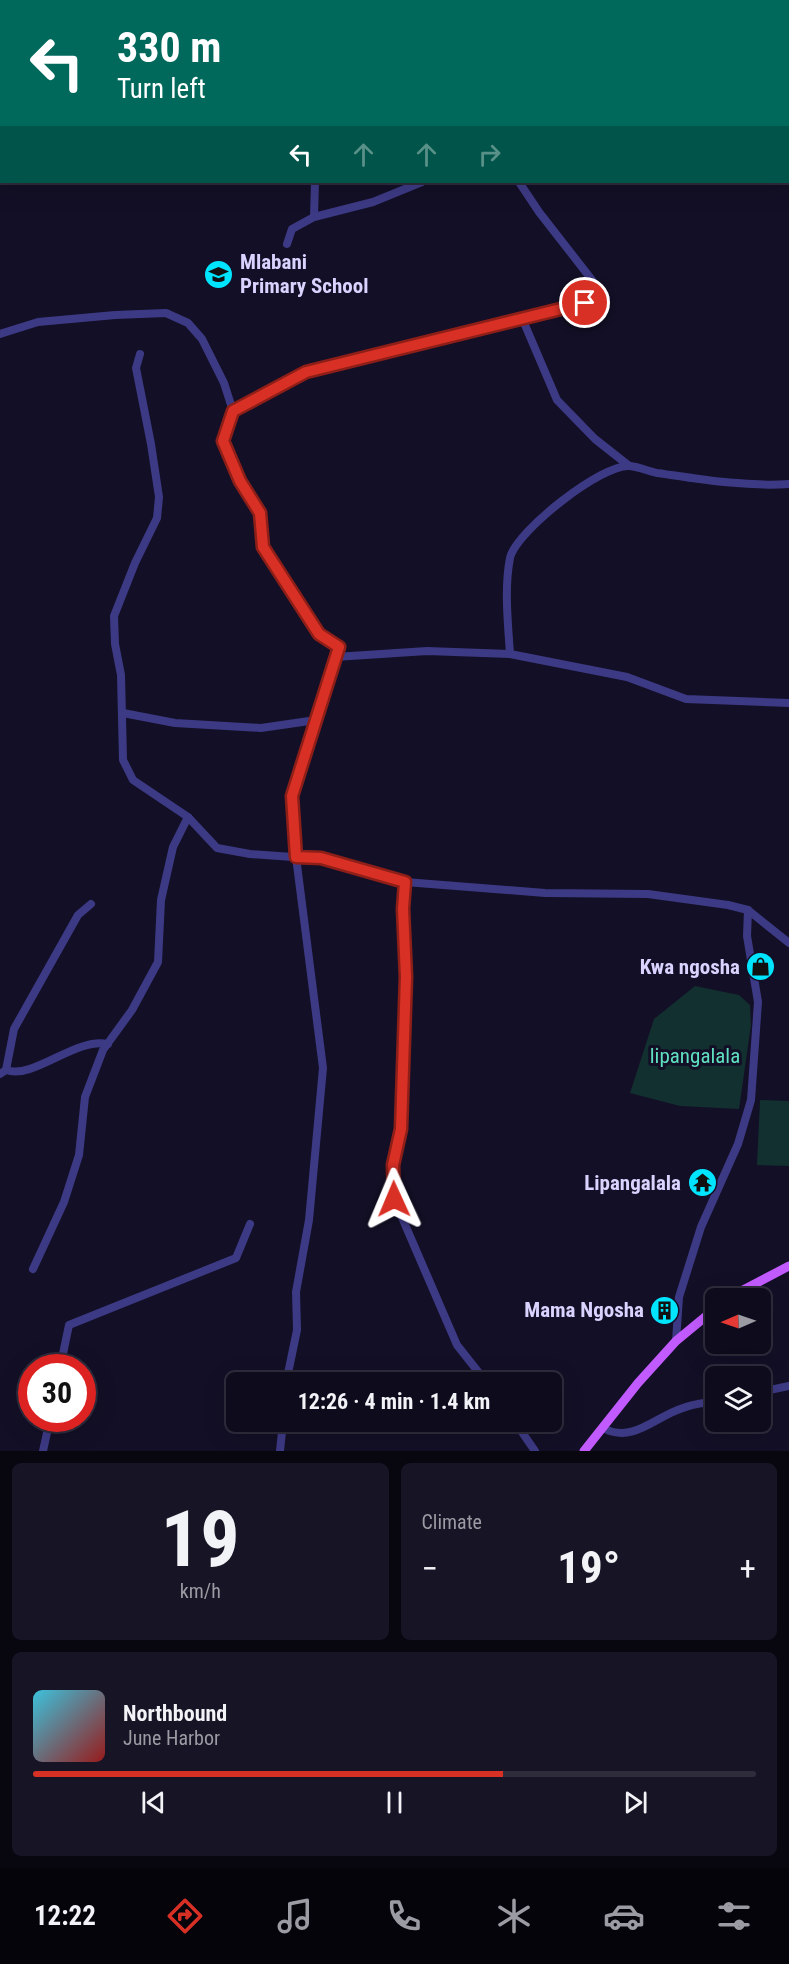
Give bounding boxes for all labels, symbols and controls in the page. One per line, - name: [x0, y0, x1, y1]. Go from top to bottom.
- text: 330 m: [117, 23, 222, 72]
- icon: left: [18, 24, 96, 102]
- text: Turn left: [117, 73, 206, 105]
- icon: left: [284, 138, 317, 171]
- icon: ahead: [347, 138, 380, 171]
- icon: ahead: [410, 138, 443, 171]
- icon: right: [473, 138, 506, 171]
- place label: Mlabani Primary School: [240, 250, 369, 298]
- school or university icon: Mlabani Primary School: [203, 258, 235, 290]
- pin: [559, 277, 610, 328]
- icon: arrive: [568, 286, 601, 319]
- shop icon: Kwa ngosha: [745, 951, 777, 983]
- place label: Kwa ngosha: [640, 955, 740, 979]
- park label: lipangalala: [650, 1044, 740, 1068]
- position arrow: [362, 1167, 426, 1231]
- temple icon: Lipangalala: [686, 1167, 718, 1199]
- place label: Lipangalala: [584, 1171, 681, 1195]
- north arrow: [705, 1288, 771, 1354]
- map controls: [705, 1288, 771, 1432]
- building icon: Mama Ngosha: [649, 1294, 681, 1326]
- place label: Mama Ngosha: [524, 1298, 644, 1322]
- speed limit sign: 30: [18, 1354, 96, 1432]
- button: layers: [705, 1366, 771, 1432]
- text: 12:26 · 4 min · 1.4 km: [298, 1389, 490, 1414]
- text: 19: [161, 1494, 240, 1585]
- text: Climate: [422, 1510, 482, 1534]
- text: 19°: [557, 1541, 620, 1594]
- text: −: [422, 1549, 438, 1588]
- text: +: [740, 1549, 756, 1588]
- text: km/h: [180, 1579, 221, 1603]
- text: Northbound: [123, 1701, 227, 1726]
- text: June Harbor: [123, 1726, 220, 1750]
- icon: previous: [137, 1786, 170, 1819]
- icon: pause: [378, 1786, 411, 1819]
- icon: next: [619, 1786, 652, 1819]
- icon: directions: [164, 1895, 206, 1937]
- icon: music: [274, 1895, 316, 1937]
- icon: phone: [383, 1895, 425, 1937]
- icon: climate: [493, 1895, 535, 1937]
- icon: car: [603, 1895, 645, 1937]
- icon: filters: [713, 1895, 755, 1937]
- text: 12:22: [34, 1900, 96, 1932]

